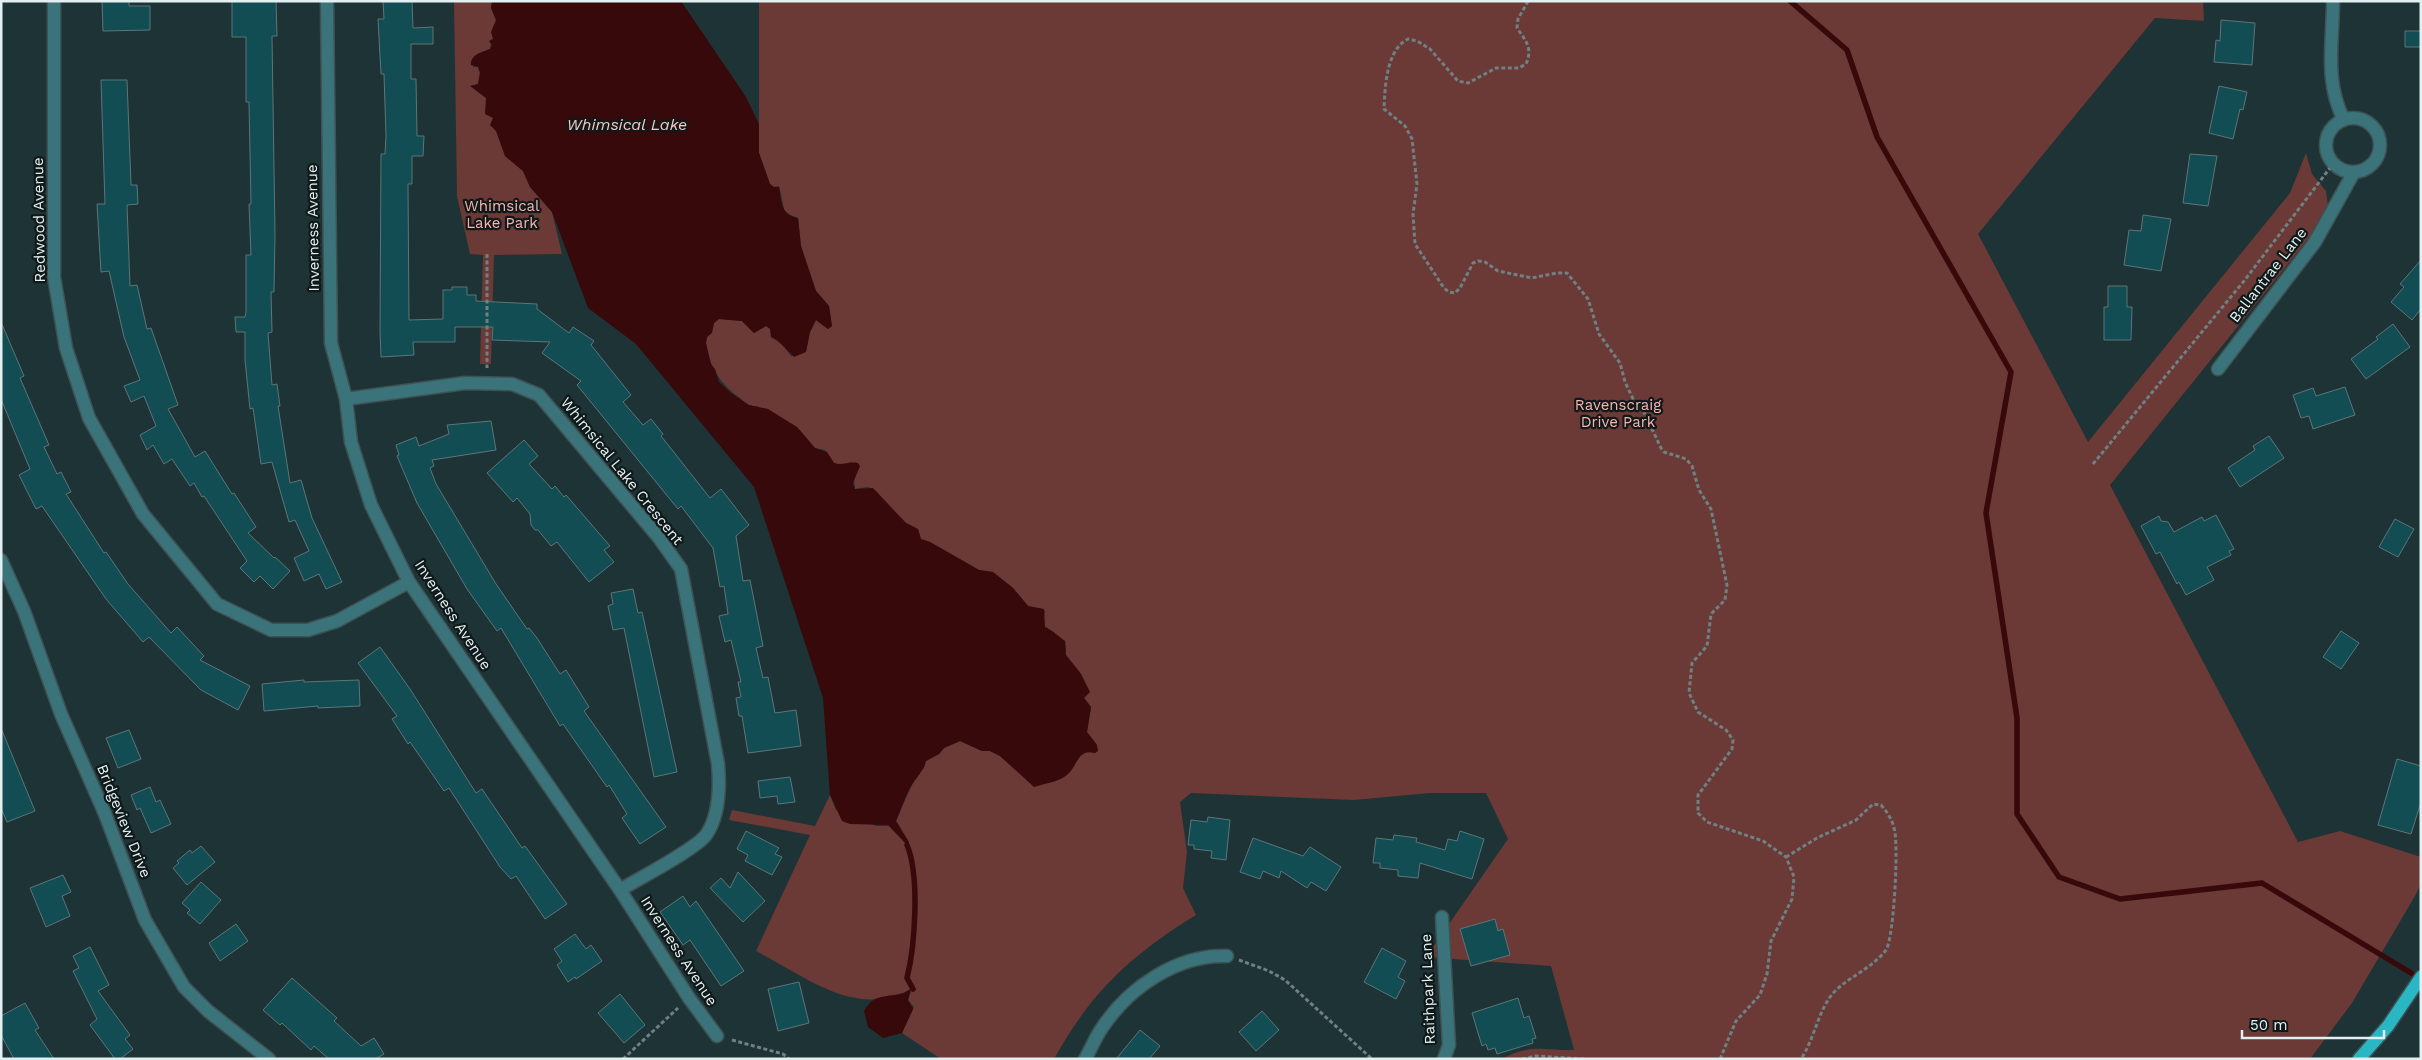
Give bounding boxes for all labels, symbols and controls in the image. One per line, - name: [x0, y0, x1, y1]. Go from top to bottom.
- water label: Whimsical Lake: [567, 115, 687, 134]
- street label: Redwood Avenue: [29, 157, 49, 283]
- street label: Inverness Avenue: [303, 164, 323, 292]
- park label: Whimsical Lake Park: [464, 197, 540, 232]
- street label: Ballantrae Lane: [2226, 224, 2310, 326]
- street label: Whimsical Lake Crescent: [557, 394, 688, 549]
- park label: Ravenscraig Drive Park: [1575, 396, 1661, 431]
- street label: Inverness Avenue: [411, 557, 495, 673]
- street label: Bridgeview Drive: [93, 762, 155, 880]
- street label: Inverness Avenue: [637, 893, 721, 1009]
- street label: Raithpark Lane: [1417, 933, 1439, 1045]
- scale bar: [2242, 1008, 2384, 1040]
- text: 50 m: [2250, 1016, 2287, 1034]

